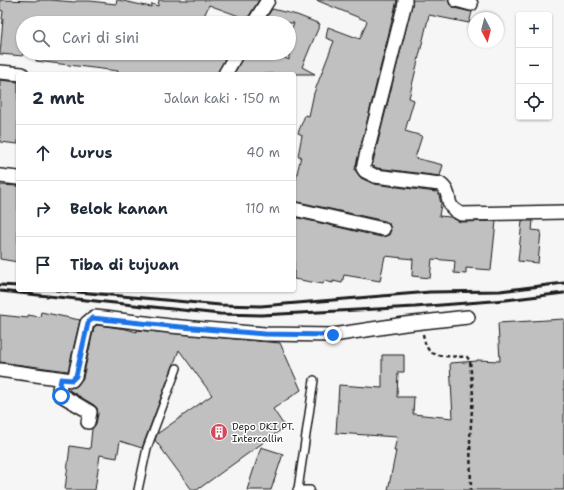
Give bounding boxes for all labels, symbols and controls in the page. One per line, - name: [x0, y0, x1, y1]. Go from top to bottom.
- north arrow: [468, 12, 504, 48]
- map controls: [516, 12, 552, 120]
- button: +: [516, 12, 552, 48]
- search box: [16, 16, 296, 60]
- icon: search: [30, 27, 52, 49]
- text: Cari di sini: [62, 28, 139, 48]
- button: −: [516, 48, 552, 84]
- button: locate: [516, 84, 552, 120]
- text: 2 mnt: [32, 87, 85, 109]
- text: Jalan kaki · 150 m: [164, 90, 280, 107]
- icon: ahead: [32, 142, 54, 164]
- text: Lurus: [70, 143, 112, 163]
- text: 40 m: [246, 144, 280, 161]
- icon: right: [32, 198, 54, 220]
- text: Belok kanan: [70, 199, 168, 219]
- text: 110 m: [245, 200, 280, 217]
- icon: arrive: [32, 254, 54, 276]
- text: Tiba di tujuan: [70, 255, 179, 275]
- route end: [324, 326, 342, 344]
- route start: [52, 387, 70, 405]
- place label: Depo DKI PT. Intercallin: [232, 420, 295, 445]
- building icon: Depo DKI PT. Intercallin: [209, 422, 229, 442]

